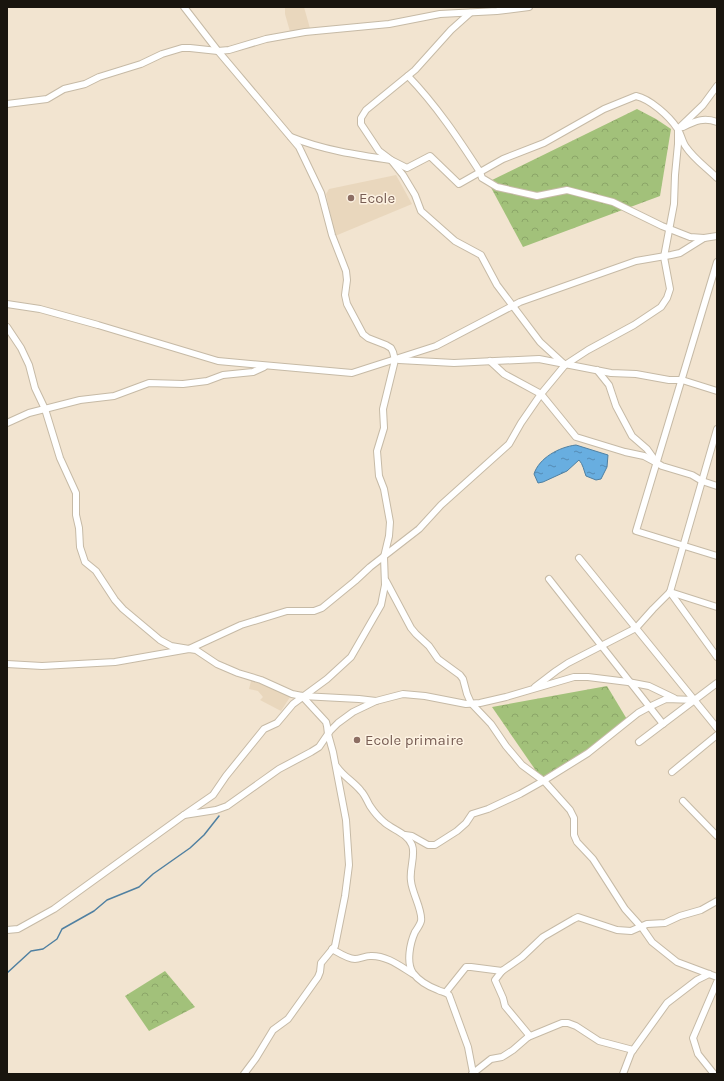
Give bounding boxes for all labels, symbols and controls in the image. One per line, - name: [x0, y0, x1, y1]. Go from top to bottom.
- place label: Ecole: [359, 189, 395, 207]
- marker: Ecole: [346, 193, 356, 203]
- place label: Ecole primaire: [365, 731, 463, 749]
- marker: Ecole primaire: [352, 735, 362, 745]

